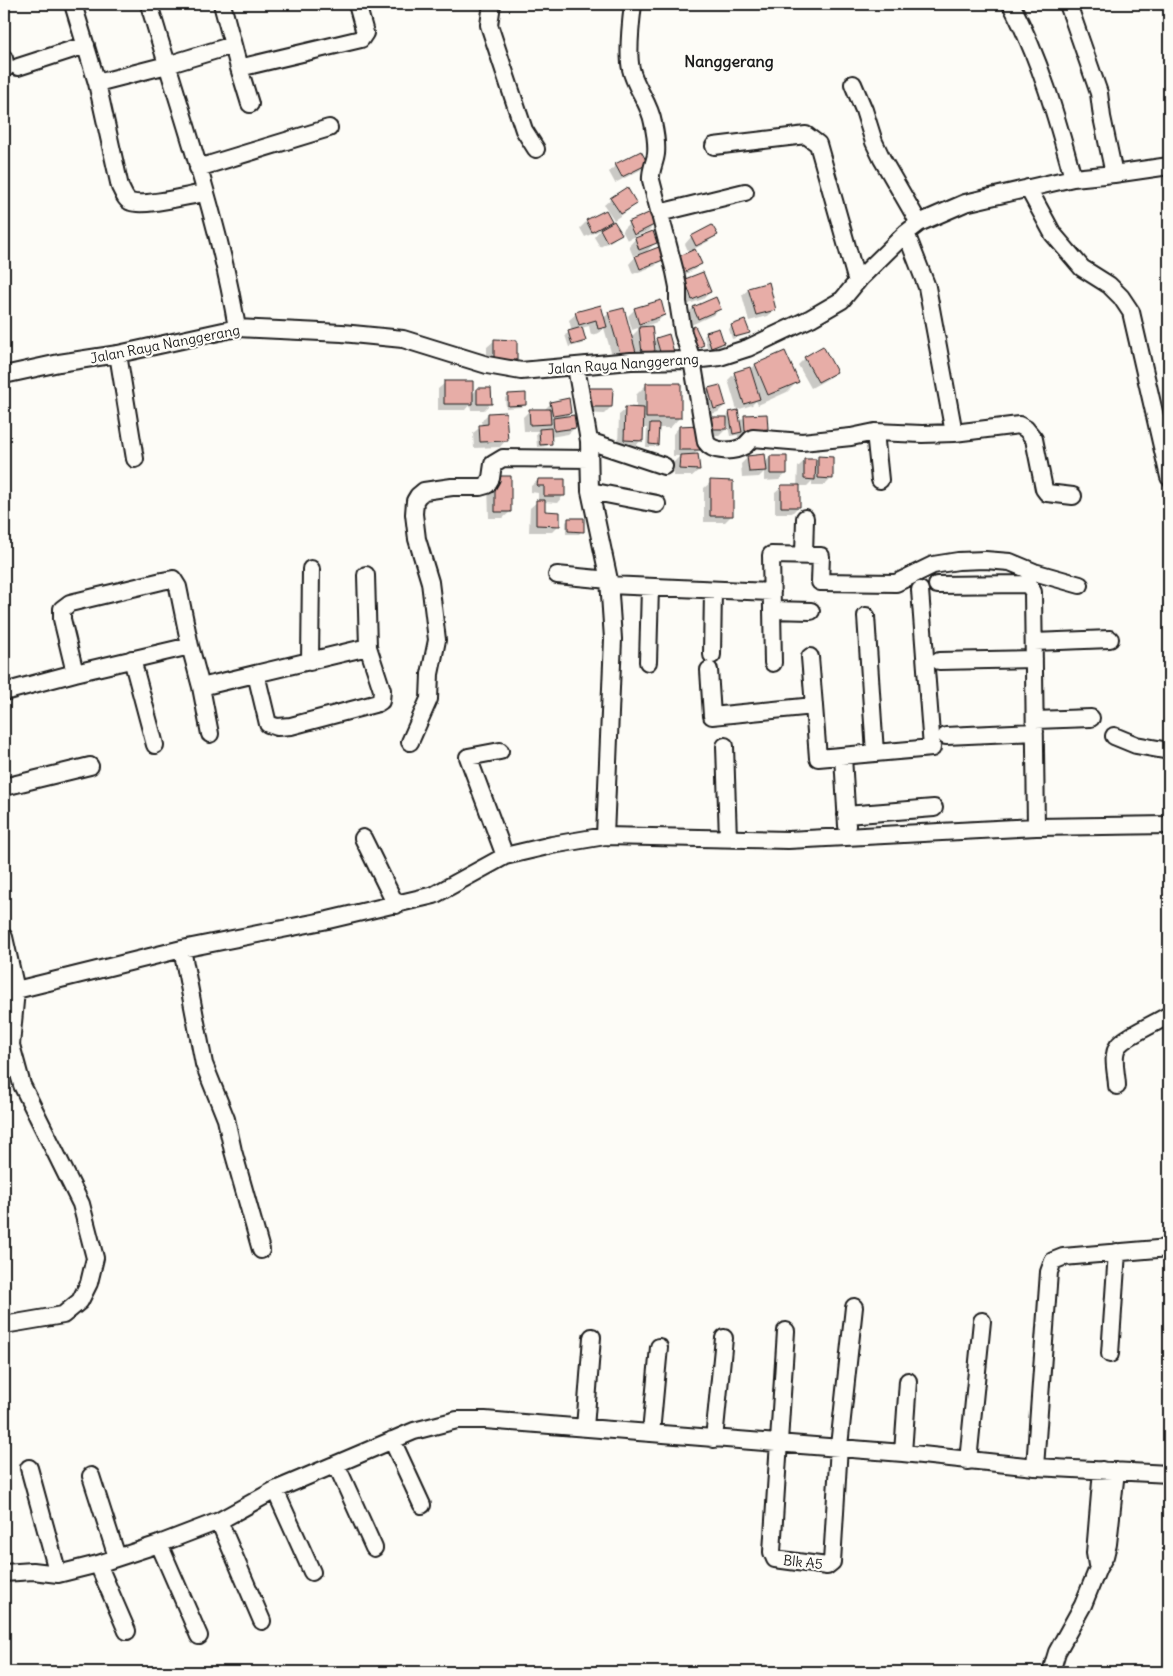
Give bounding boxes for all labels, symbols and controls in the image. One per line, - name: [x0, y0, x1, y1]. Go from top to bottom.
- district label: Nanggerang: [684, 51, 774, 72]
- street label: Jalan Raya Nanggerang: [89, 321, 241, 367]
- street label: Jalan Raya Nanggerang: [547, 350, 699, 378]
- street label: Blk A5: [782, 1551, 824, 1573]

